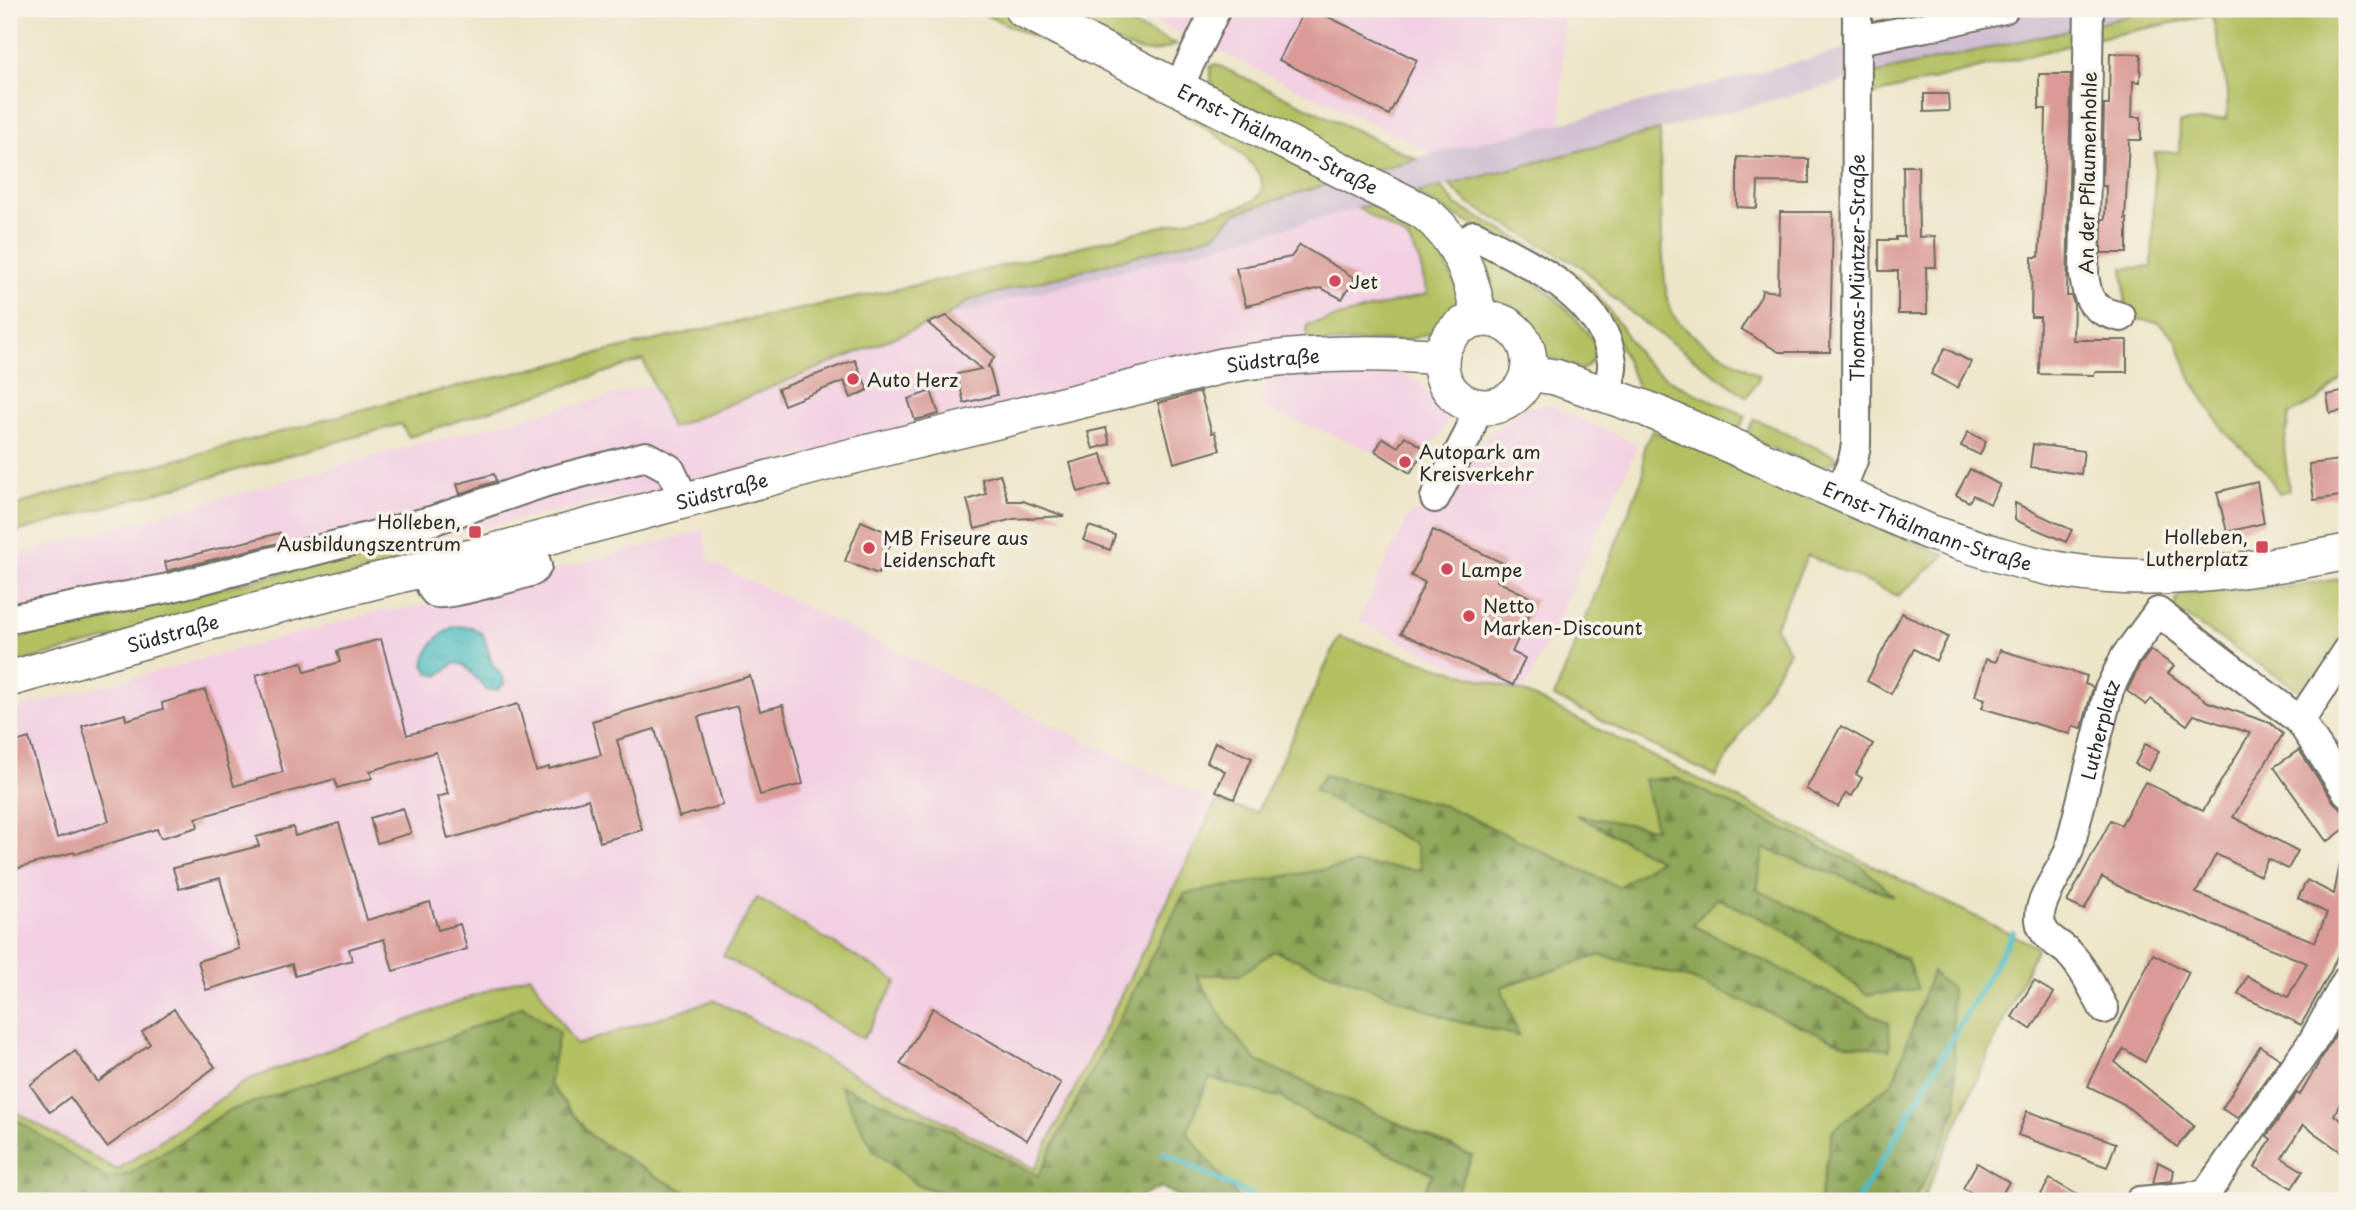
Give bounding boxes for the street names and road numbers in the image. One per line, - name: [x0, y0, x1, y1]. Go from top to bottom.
- street label: An der Pflaumenhohle: [2071, 71, 2103, 275]
- street label: Ernst-Thälmann-Straße: [1173, 76, 1383, 201]
- street label: Thomas-Müntzer-Straße: [1842, 154, 1871, 382]
- street label: Südstraße: [1224, 341, 1321, 379]
- street label: Südstraße: [672, 465, 771, 516]
- street label: Ernst-Thälmann-Straße: [1819, 474, 2035, 577]
- street label: Südstraße: [123, 607, 222, 659]
- street label: Lutherplatz: [2073, 675, 2126, 783]

